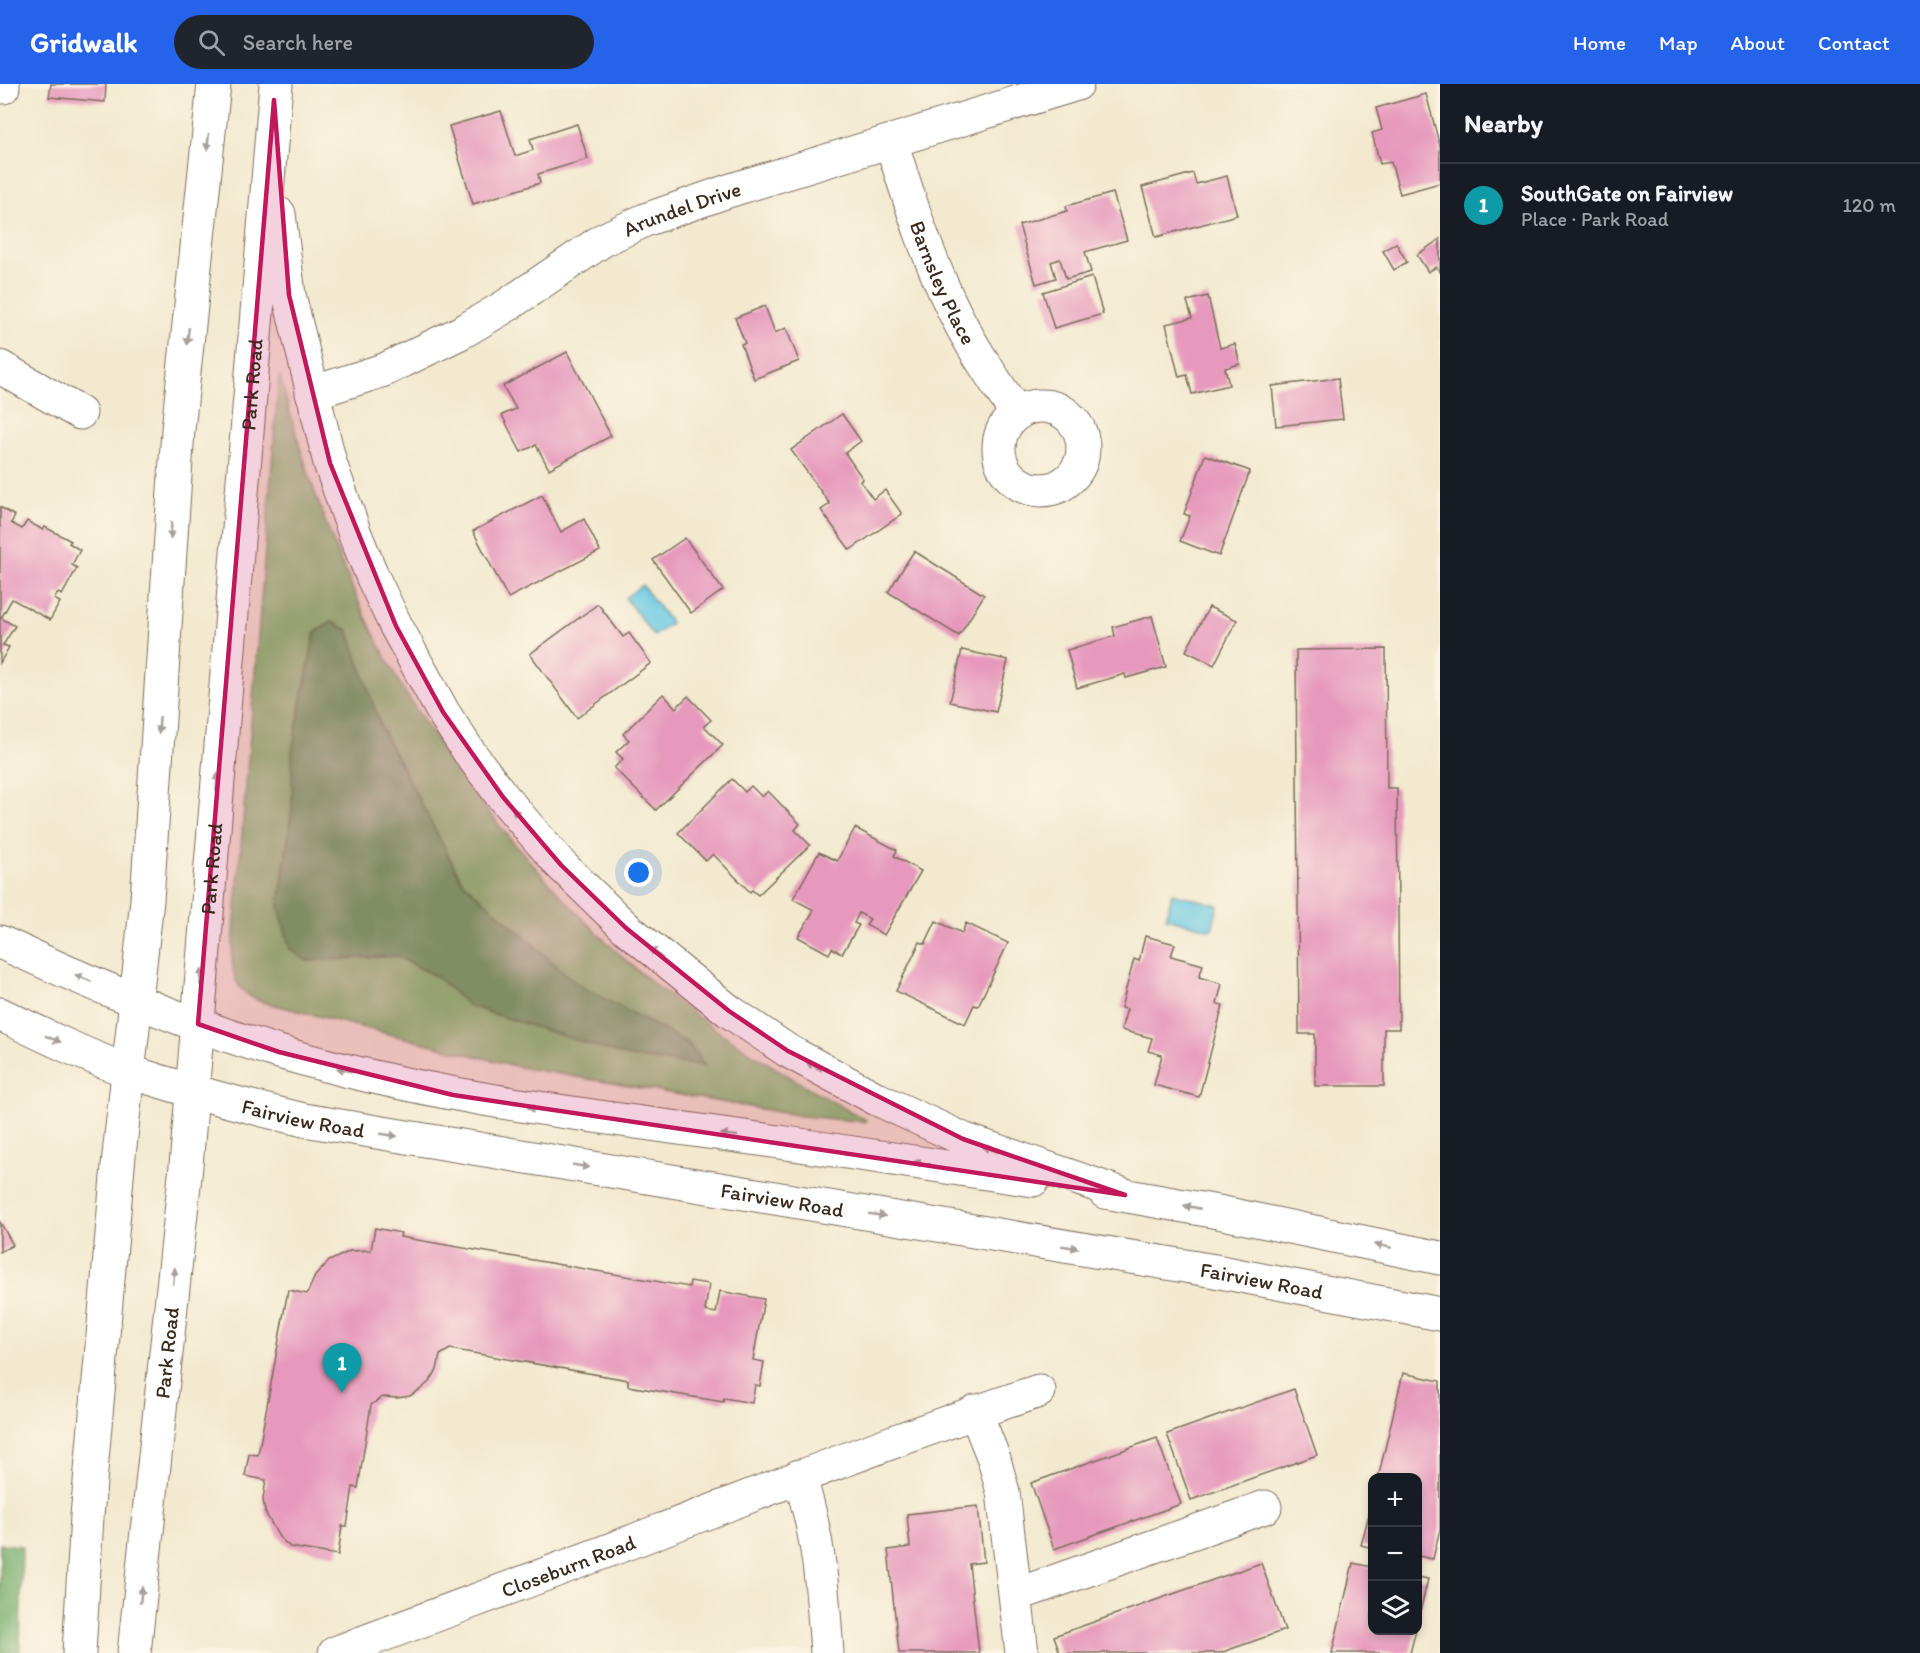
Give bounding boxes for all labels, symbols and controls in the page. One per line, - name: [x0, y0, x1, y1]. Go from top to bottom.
- search box: [174, 15, 594, 69]
- text: Gridwalk: [30, 25, 138, 59]
- icon: search: [195, 26, 228, 59]
- text: Search here: [243, 29, 353, 56]
- text: Home: [1573, 30, 1626, 55]
- text: Map: [1659, 30, 1698, 55]
- text: About: [1731, 30, 1785, 55]
- text: Contact: [1818, 30, 1890, 55]
- text: Nearby: [1464, 107, 1543, 139]
- one-way arrow: [203, 133, 213, 152]
- street label: Arundel Drive: [619, 175, 744, 241]
- text: SouthGate on Fairview: [1521, 180, 1733, 207]
- text: 1: [1479, 193, 1488, 217]
- text: 120 m: [1843, 193, 1896, 217]
- text: Place · Park Road: [1521, 207, 1669, 231]
- street label: Barnsley Place: [905, 217, 982, 349]
- one-way arrow: [183, 327, 193, 346]
- street label: Park Road: [235, 337, 267, 431]
- one-way arrow: [167, 521, 176, 540]
- one-way arrow: [154, 716, 163, 735]
- one-way arrow: [212, 773, 222, 792]
- one-way arrow: [512, 808, 525, 823]
- street label: Park Road: [194, 821, 227, 916]
- your location: [624, 858, 653, 887]
- one-way arrow: [648, 946, 664, 959]
- one-way arrow: [197, 967, 206, 986]
- one-way arrow: [74, 973, 92, 982]
- one-way arrow: [44, 1035, 62, 1044]
- one-way arrow: [806, 1061, 823, 1071]
- one-way arrow: [336, 1064, 354, 1074]
- street label: Fairview Road: [239, 1093, 367, 1142]
- one-way arrow: [527, 1104, 546, 1113]
- one-way arrow: [379, 1131, 398, 1140]
- one-way arrow: [720, 1131, 739, 1140]
- one-way arrow: [981, 1144, 999, 1154]
- one-way arrow: [913, 1158, 932, 1167]
- one-way arrow: [572, 1162, 591, 1171]
- street label: Fairview Road: [719, 1177, 847, 1222]
- one-way arrow: [1182, 1202, 1201, 1211]
- one-way arrow: [868, 1211, 887, 1220]
- one-way arrow: [1373, 1241, 1392, 1250]
- one-way arrow: [1060, 1242, 1079, 1251]
- street label: Fairview Road: [1198, 1256, 1326, 1304]
- one-way arrow: [169, 1266, 179, 1285]
- street label: Park Road: [149, 1305, 183, 1400]
- pin: 1: [322, 1344, 362, 1393]
- map controls: [1368, 1473, 1422, 1635]
- button: +: [1368, 1473, 1422, 1527]
- button: −: [1368, 1527, 1422, 1581]
- street label: Closeburn Road: [498, 1529, 639, 1602]
- button: layers: [1368, 1581, 1422, 1635]
- one-way arrow: [136, 1585, 145, 1604]

